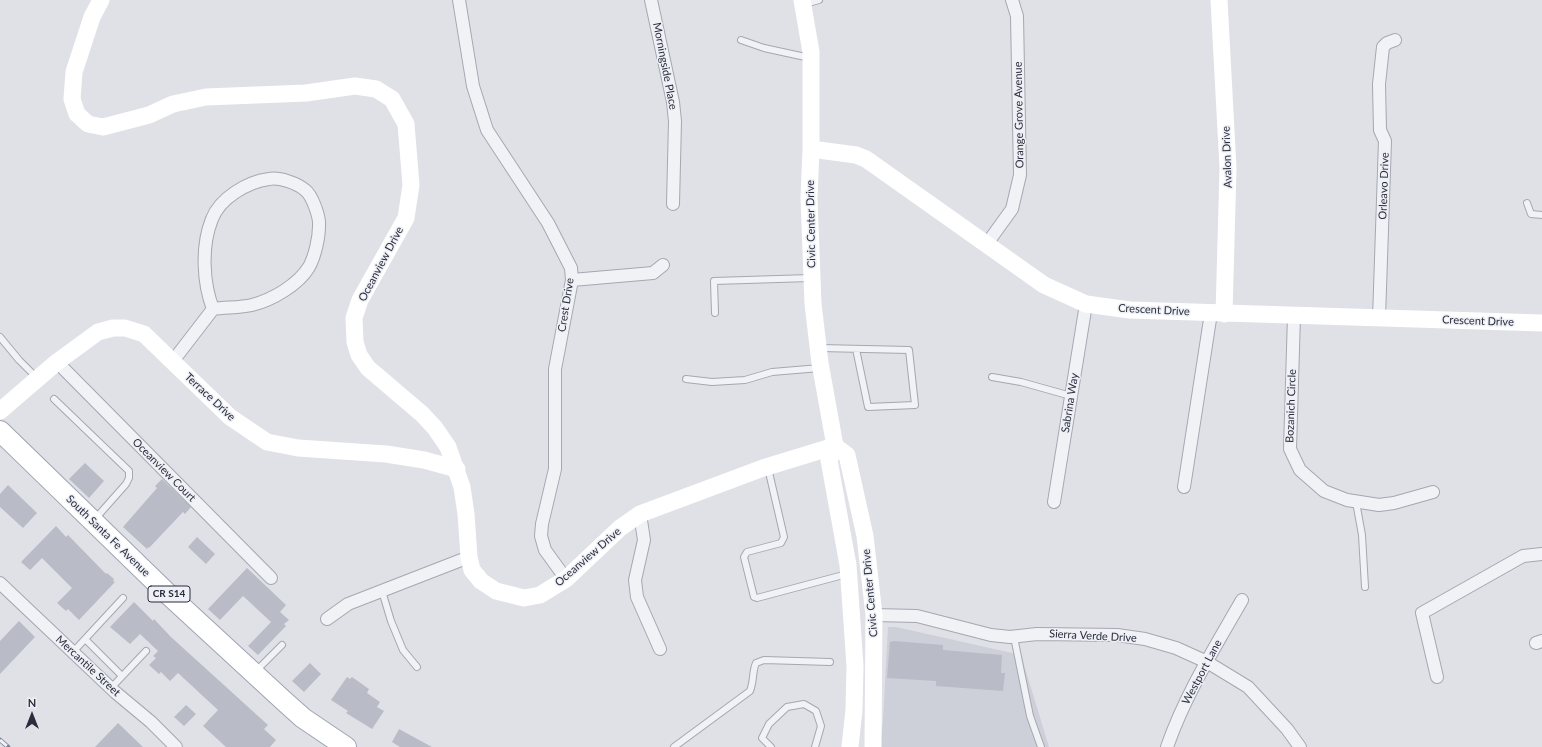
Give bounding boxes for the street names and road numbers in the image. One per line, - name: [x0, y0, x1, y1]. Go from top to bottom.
- street label: Morningside Place: [650, 21, 680, 111]
- street label: Orange Grove Avenue: [1011, 61, 1027, 169]
- street label: Avalon Drive: [1219, 126, 1235, 188]
- street label: Orleavo Drive: [1376, 152, 1392, 220]
- street label: Civic Center Drive: [804, 180, 818, 268]
- street label: Oceanview Drive: [356, 224, 406, 304]
- street label: Crest Drive: [555, 277, 577, 333]
- street label: Crescent Drive: [1118, 302, 1190, 318]
- street label: Crescent Drive: [1442, 313, 1514, 329]
- street label: Bozanich Circle: [1283, 369, 1299, 443]
- street label: Terrace Drive: [182, 370, 238, 424]
- street label: Sabrina Way: [1059, 372, 1081, 434]
- street label: Oceanview Court: [130, 436, 198, 504]
- street label: South Santa Fe Avenue: [63, 492, 153, 580]
- street label: Oceanview Drive: [552, 525, 624, 589]
- street label: Civic Center Drive: [860, 548, 880, 638]
- road number: CR S14: [148, 586, 190, 602]
- street label: Sierra Verde Drive: [1049, 627, 1137, 645]
- street label: Mercantile Street: [53, 633, 123, 699]
- street label: Westport Lane: [1179, 637, 1225, 707]

